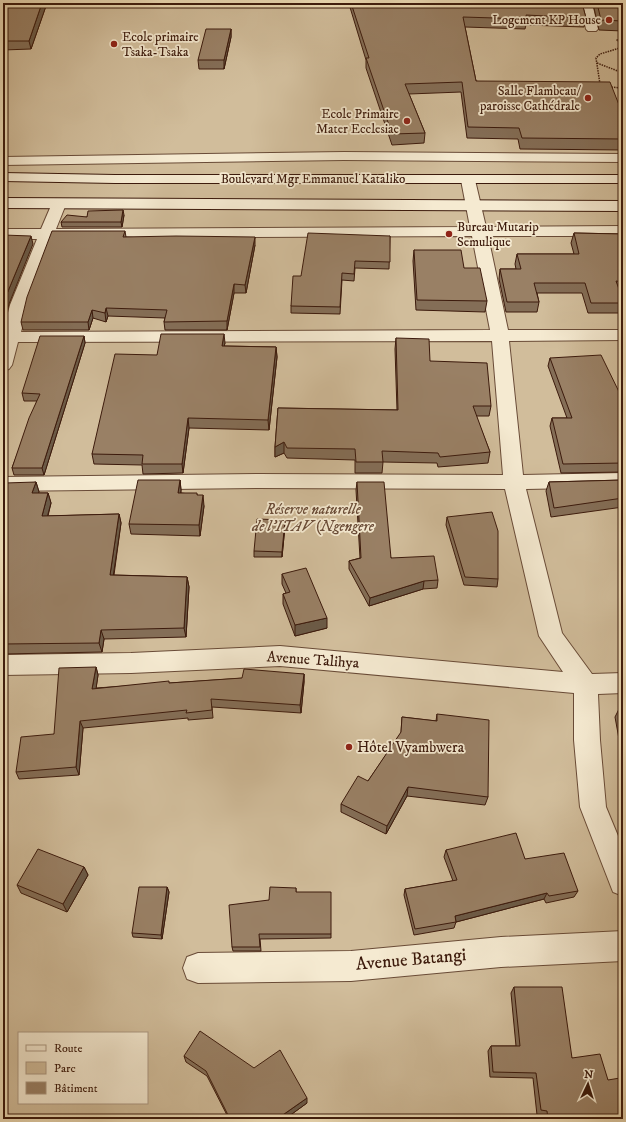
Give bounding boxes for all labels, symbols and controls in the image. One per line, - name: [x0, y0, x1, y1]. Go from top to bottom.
- place label: Logement KP House: [492, 12, 601, 28]
- marker: Logement KP House: [604, 15, 614, 25]
- place label: Ecole primaire Tsaka-Tsaka: [122, 29, 199, 60]
- marker: Ecole primaire Tsaka-Tsaka: [109, 39, 119, 49]
- place label: Salle Flambeau/ paroisse Cathédrale: [479, 83, 581, 114]
- marker: Salle Flambeau/ paroisse Cathédrale: [583, 93, 593, 103]
- place label: Ecole Primaire Mater Ecclesiae: [316, 106, 399, 137]
- marker: Ecole Primaire Mater Ecclesiae: [402, 116, 412, 126]
- street label: Boulevard Mgr Emmanuel Kataliko: [221, 171, 405, 187]
- place label: Bureau Mutarip Semulique: [457, 219, 539, 250]
- marker: Bureau Mutarip Semulique: [444, 229, 454, 239]
- park label: Réserve naturelle de l'ITAV (Ngengere: [251, 500, 375, 536]
- street label: Avenue Talihya: [266, 647, 360, 673]
- place label: Hôtel Vyambwera: [357, 738, 465, 757]
- marker: Hôtel Vyambwera: [344, 742, 354, 752]
- street label: Avenue Batangi: [355, 944, 467, 976]
- legend: [18, 1032, 148, 1104]
- text: Route: [54, 1041, 82, 1056]
- text: Parc: [54, 1061, 76, 1076]
- north arrow: [568, 1064, 608, 1104]
- text: N: [584, 1068, 594, 1082]
- text: Bâtiment: [54, 1081, 98, 1096]

